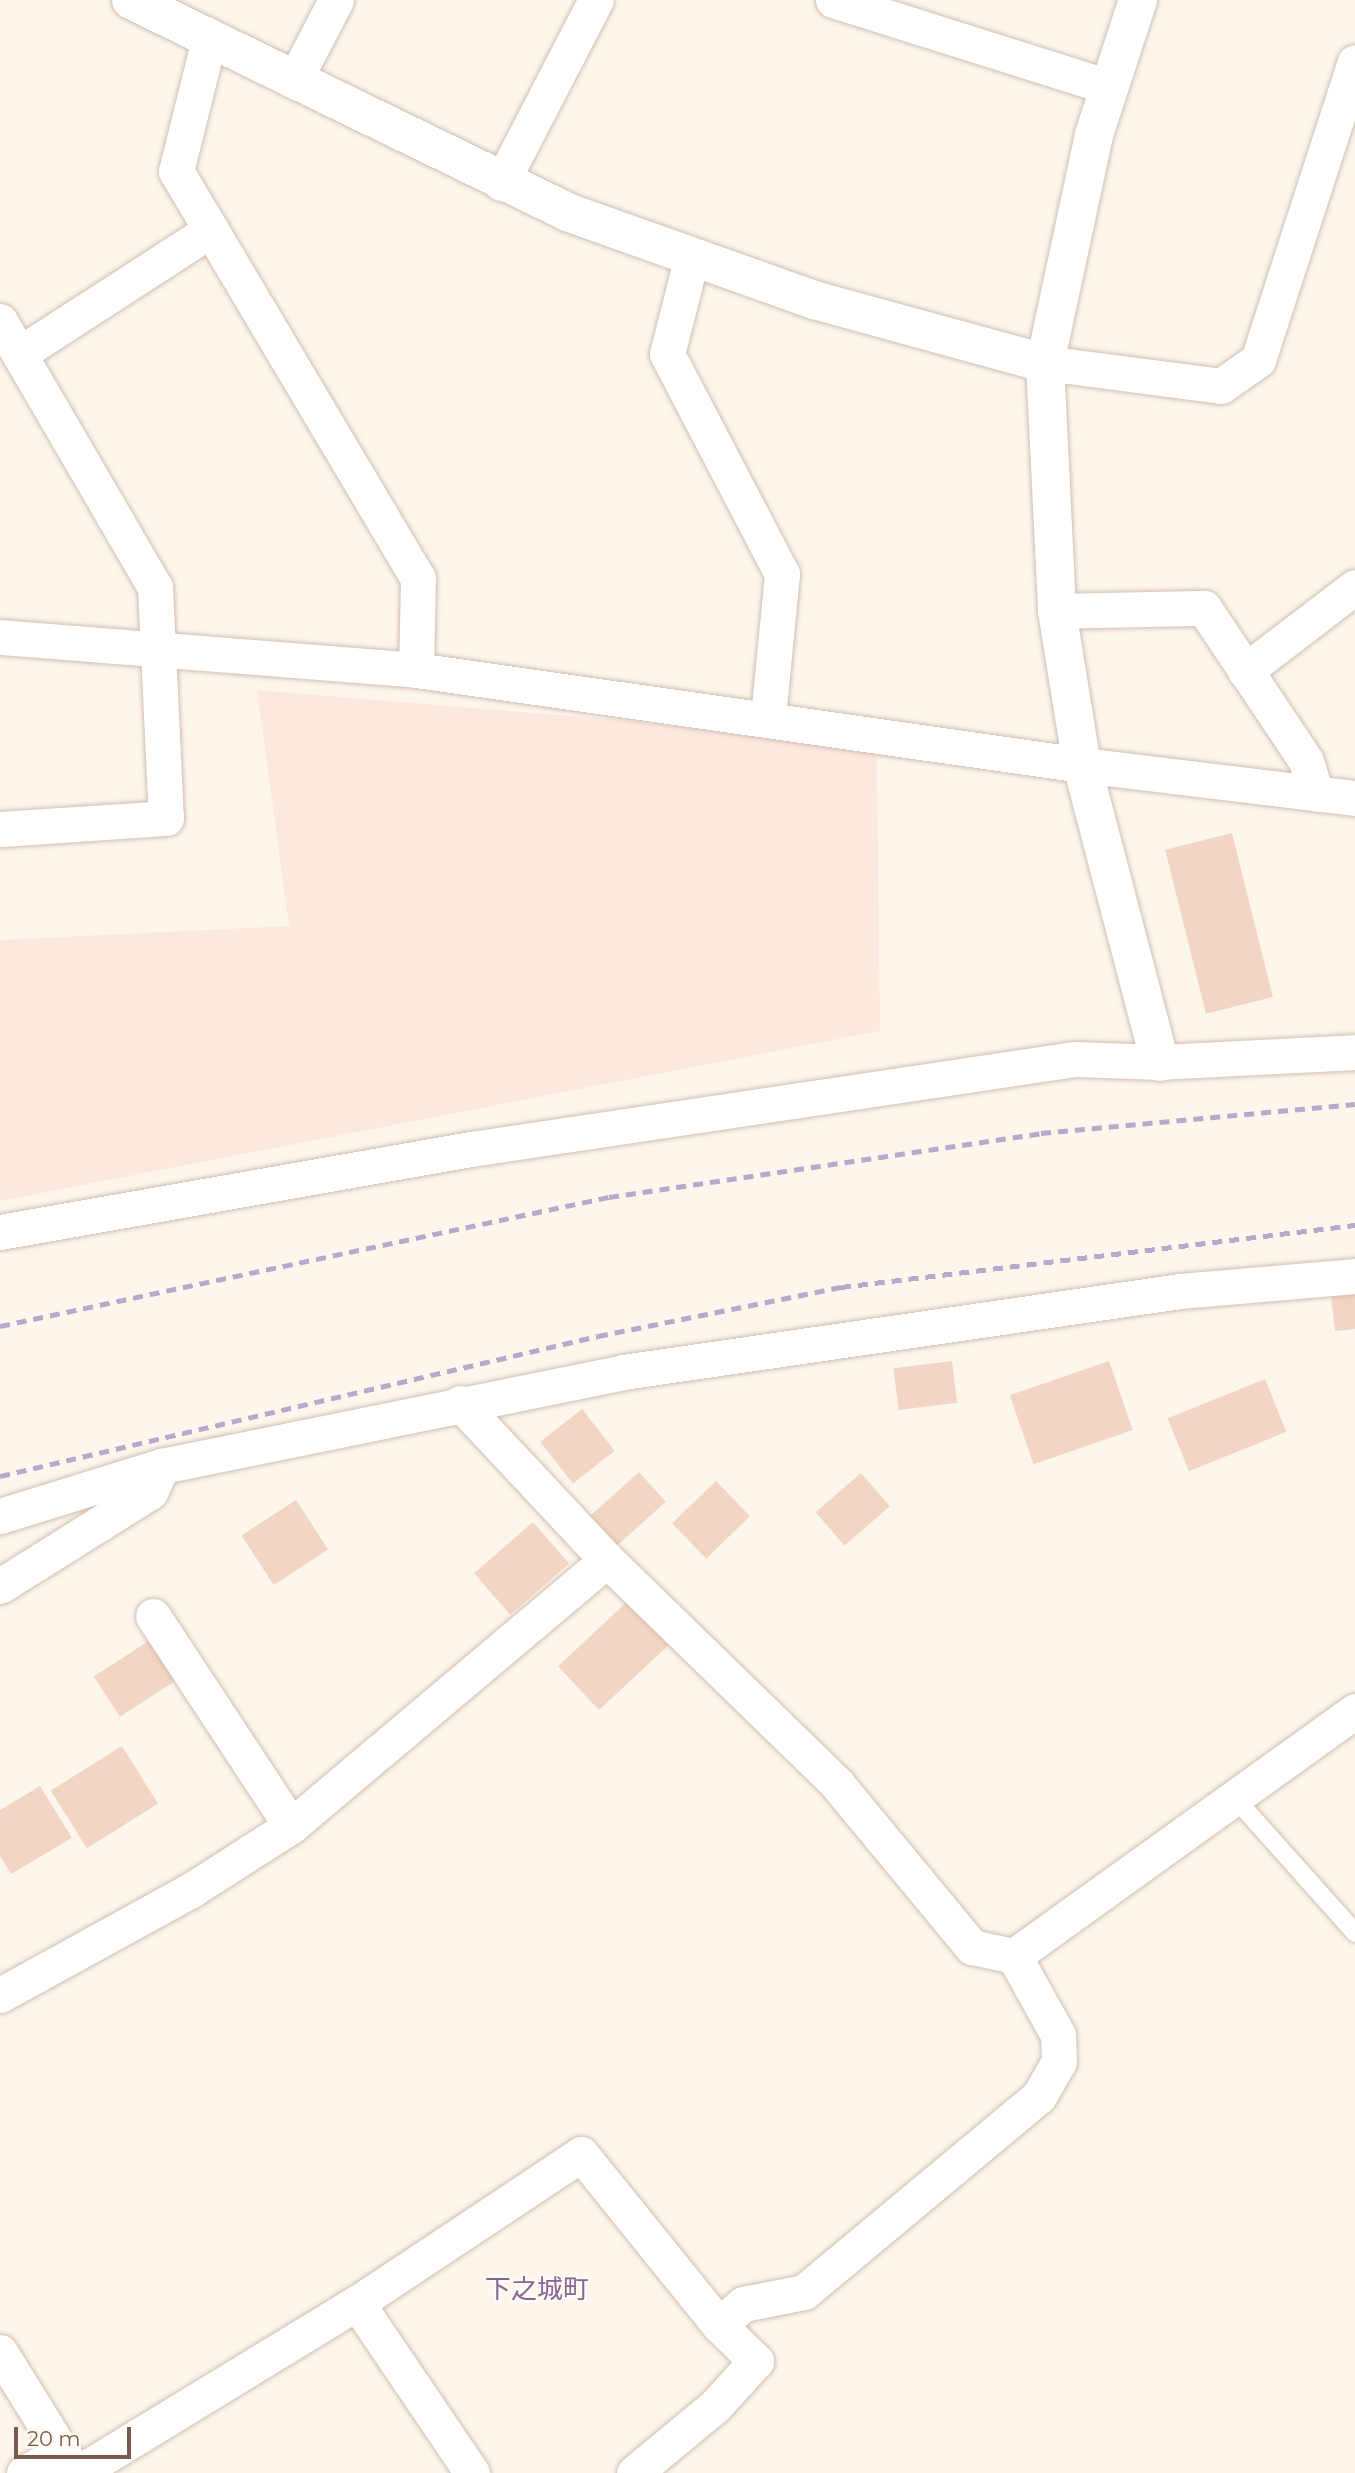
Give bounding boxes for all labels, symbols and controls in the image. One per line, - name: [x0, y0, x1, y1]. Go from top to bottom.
- district label: 下之城町: [485, 2274, 589, 2306]
- scale bar: [18, 2414, 135, 2458]
- text: 20 m: [27, 2426, 81, 2451]

